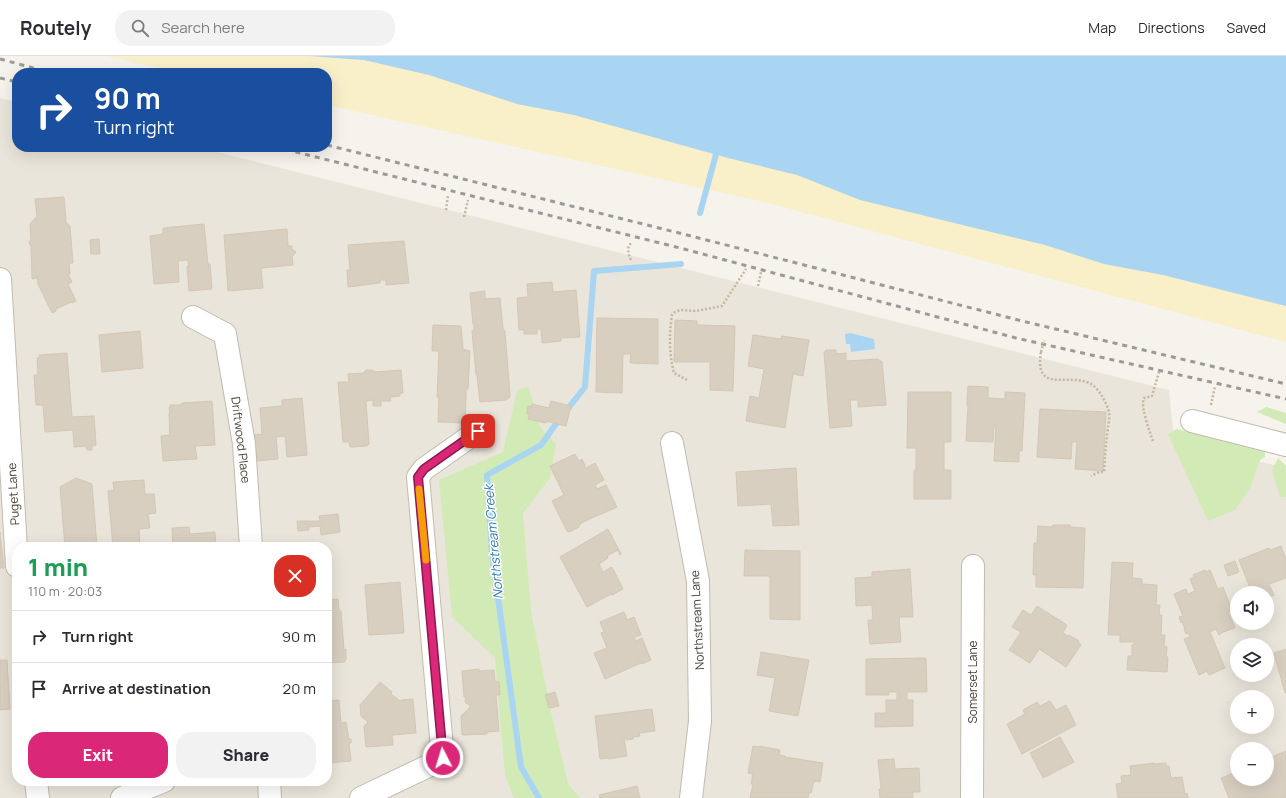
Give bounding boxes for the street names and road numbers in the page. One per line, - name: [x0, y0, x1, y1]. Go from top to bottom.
- street label: Driftwood Place: [227, 396, 255, 484]
- street label: Puget Lane: [3, 462, 23, 526]
- street label: Northstream Lane: [686, 570, 708, 670]
- street label: Somerset Lane: [964, 640, 981, 724]

